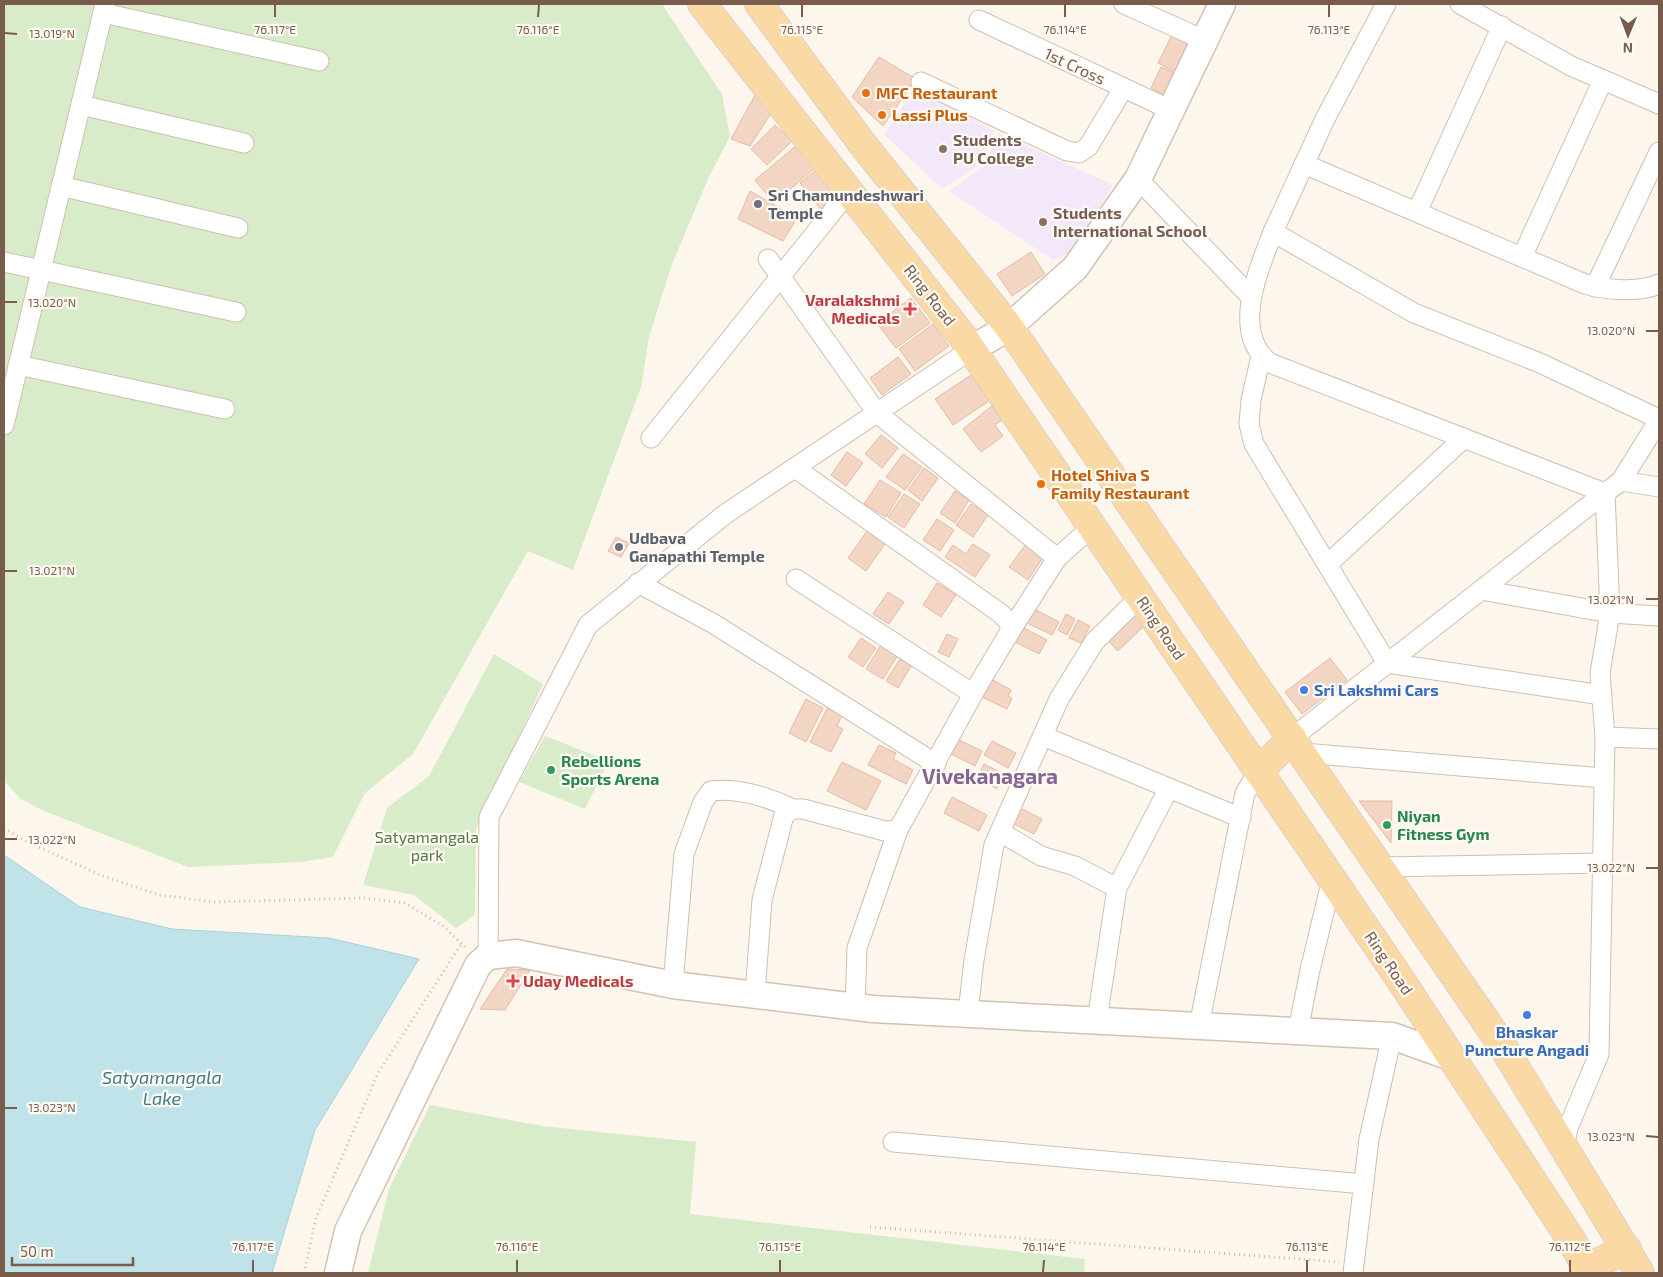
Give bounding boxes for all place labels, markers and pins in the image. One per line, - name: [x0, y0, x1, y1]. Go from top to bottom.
- place label: MFC Restaurant: [876, 83, 998, 102]
- marker: MFC Restaurant: [860, 87, 872, 99]
- place label: Lassi Plus: [892, 105, 968, 124]
- marker: Lassi Plus: [876, 109, 888, 121]
- place label: Students PU College: [953, 130, 1034, 167]
- marker: Students PU College: [937, 143, 949, 155]
- place label: Sri Chamundeshwari Temple: [768, 185, 924, 222]
- marker: Sri Chamundeshwari Temple: [752, 198, 764, 210]
- place label: Students International School: [1053, 203, 1208, 240]
- marker: Students International School: [1037, 216, 1049, 228]
- place label: Varalakshmi Medicals: [805, 290, 900, 327]
- marker: Varalakshmi Medicals: [904, 303, 916, 315]
- place label: Hotel Shiva S Family Restaurant: [1051, 465, 1190, 503]
- marker: Hotel Shiva S Family Restaurant: [1035, 478, 1047, 490]
- place label: Udbava Ganapathi Temple: [629, 528, 765, 565]
- marker: Udbava Ganapathi Temple: [613, 541, 625, 553]
- place label: Sri Lakshmi Cars: [1314, 680, 1439, 699]
- marker: Sri Lakshmi Cars: [1298, 684, 1310, 696]
- place label: Rebellions Sports Arena: [561, 751, 659, 788]
- marker: Rebellions Sports Arena: [545, 764, 557, 776]
- place label: Niyan Fitness Gym: [1397, 806, 1490, 844]
- marker: Niyan Fitness Gym: [1381, 819, 1393, 831]
- place label: Uday Medicals: [523, 971, 633, 991]
- marker: Uday Medicals: [507, 975, 519, 987]
- marker: Bhaskar Puncture Angadi: [1521, 1009, 1533, 1021]
- place label: Bhaskar Puncture Angadi: [1465, 1022, 1589, 1059]

